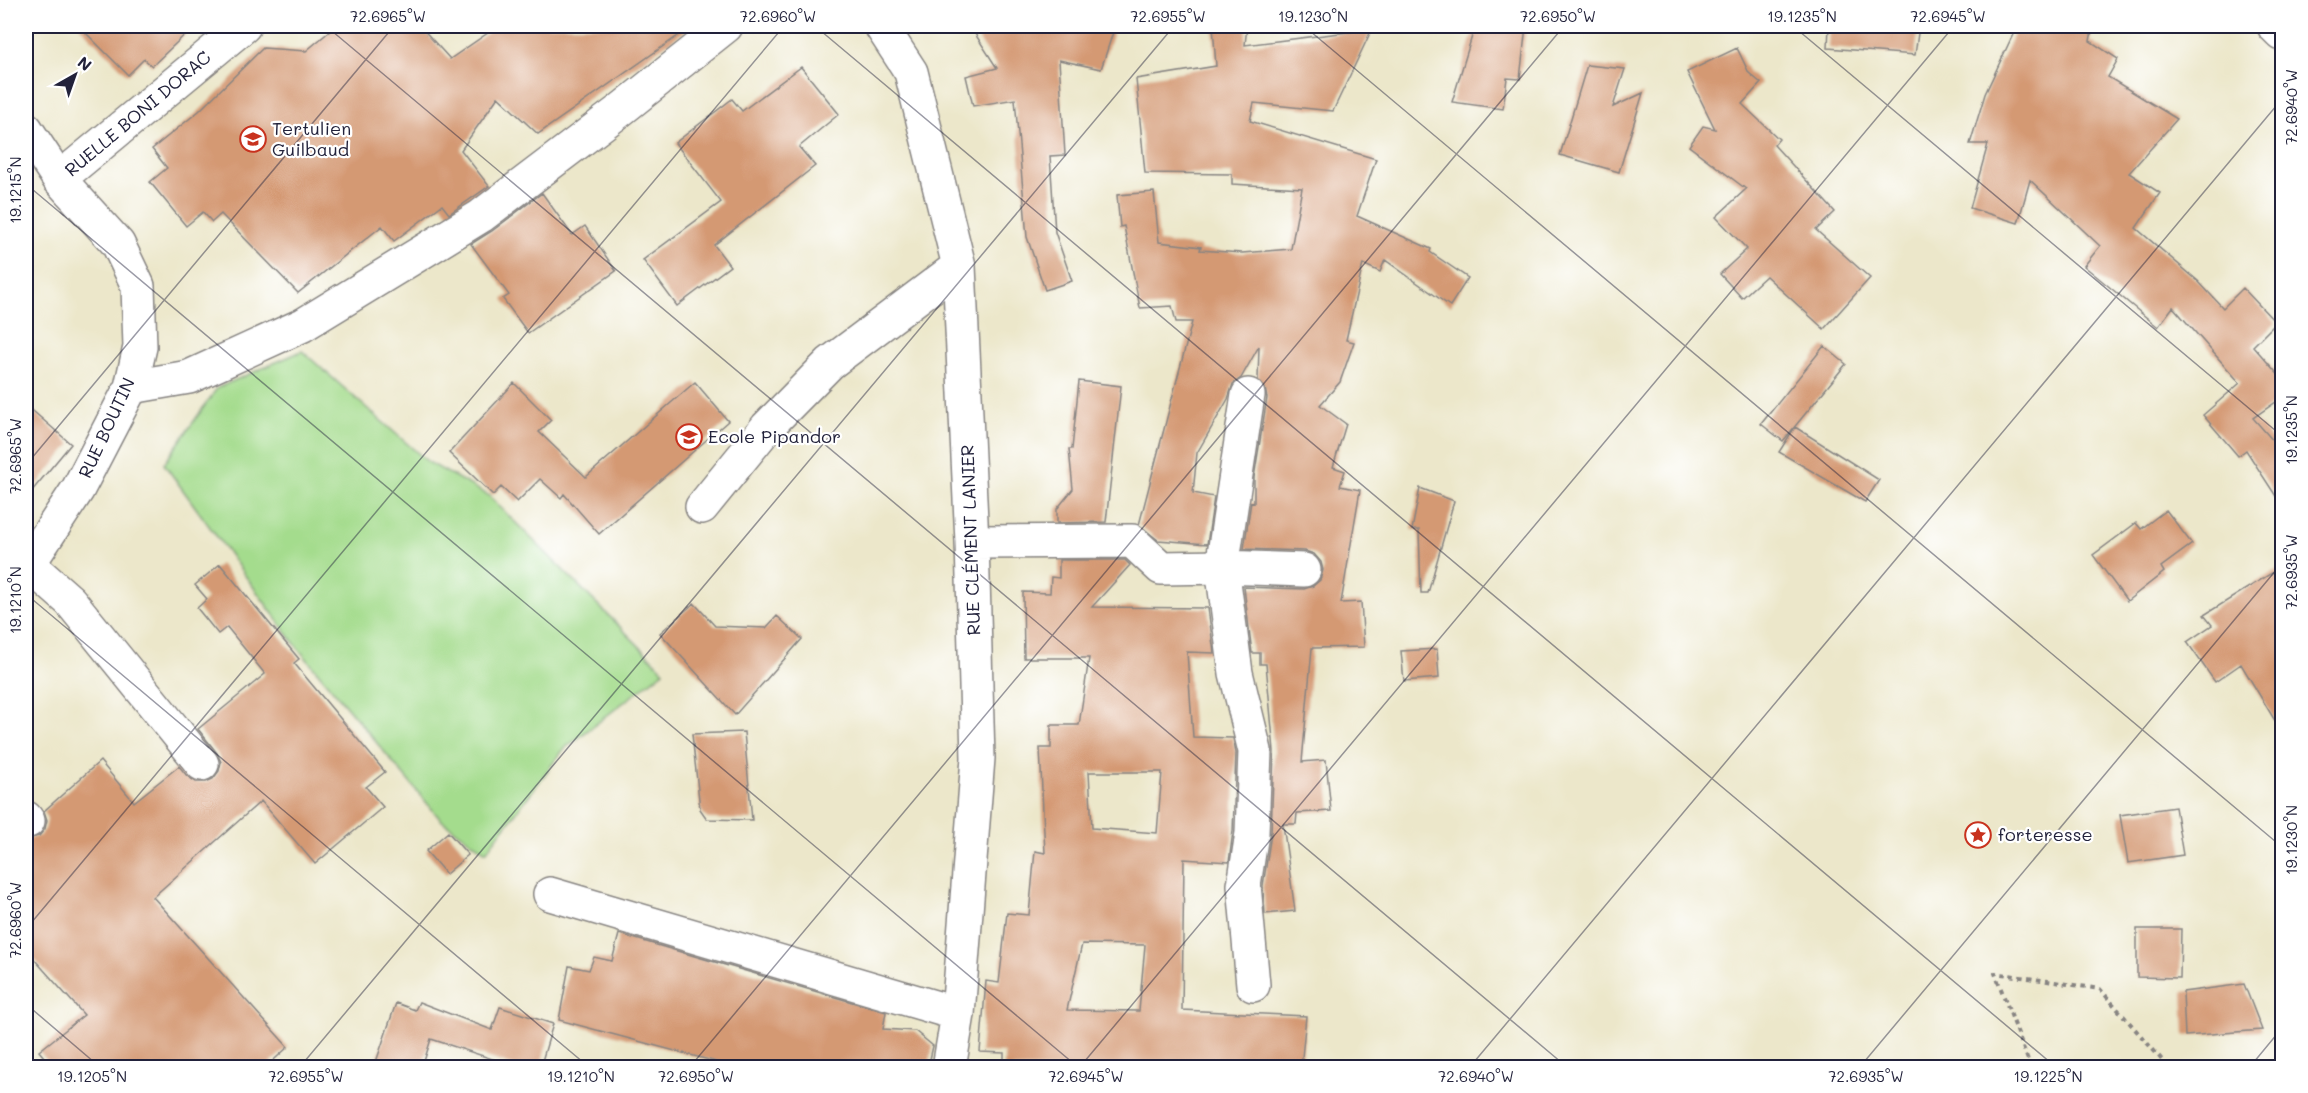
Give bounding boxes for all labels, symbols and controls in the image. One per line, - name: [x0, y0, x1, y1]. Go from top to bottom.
- text: 72.6965°W: [350, 6, 426, 26]
- text: 72.6960°W: [740, 6, 816, 26]
- text: 72.6955°W: [1130, 6, 1206, 26]
- text: 19.1230°N: [1278, 6, 1348, 26]
- text: 72.6950°W: [1520, 6, 1596, 26]
- text: 19.1235°N: [1767, 6, 1837, 26]
- text: 72.6945°W: [1910, 6, 1986, 26]
- north arrow: [45, 45, 105, 105]
- street label: RUELLE BONI DORAC: [61, 47, 215, 181]
- text: 72.6940°W: [2281, 69, 2301, 145]
- place label: Tertulien Guilbaud: [272, 116, 351, 161]
- school or university icon: Tertulien Guilbaud: [238, 124, 268, 154]
- text: 19.1215°N: [5, 156, 25, 224]
- street label: RUE BOUTIN: [72, 373, 140, 482]
- text: 19.1235°N: [2281, 395, 2301, 465]
- text: 72.6965°W: [5, 418, 25, 494]
- school or university icon: Ecole Pipandor: [674, 422, 704, 452]
- place label: Ecole Pipandor: [708, 424, 841, 448]
- street label: RUE CLÉMENT LANIER: [955, 444, 985, 636]
- text: 72.6935°W: [2281, 534, 2301, 610]
- text: 19.1210°N: [5, 566, 25, 634]
- text: 19.1230°N: [2281, 805, 2301, 875]
- place icon: forteresse: [1963, 820, 1993, 850]
- place label: forteresse: [1998, 822, 2093, 846]
- text: 72.6960°W: [5, 882, 25, 958]
- text: 19.1205°N: [57, 1066, 127, 1086]
- text: 72.6955°W: [268, 1066, 344, 1086]
- text: 19.1210°N: [547, 1066, 615, 1086]
- text: 72.6950°W: [658, 1066, 734, 1086]
- text: 72.6945°W: [1048, 1066, 1124, 1086]
- text: 72.6940°W: [1438, 1066, 1514, 1086]
- text: 72.6935°W: [1828, 1066, 1904, 1086]
- text: 19.1225°N: [2013, 1066, 2083, 1086]

